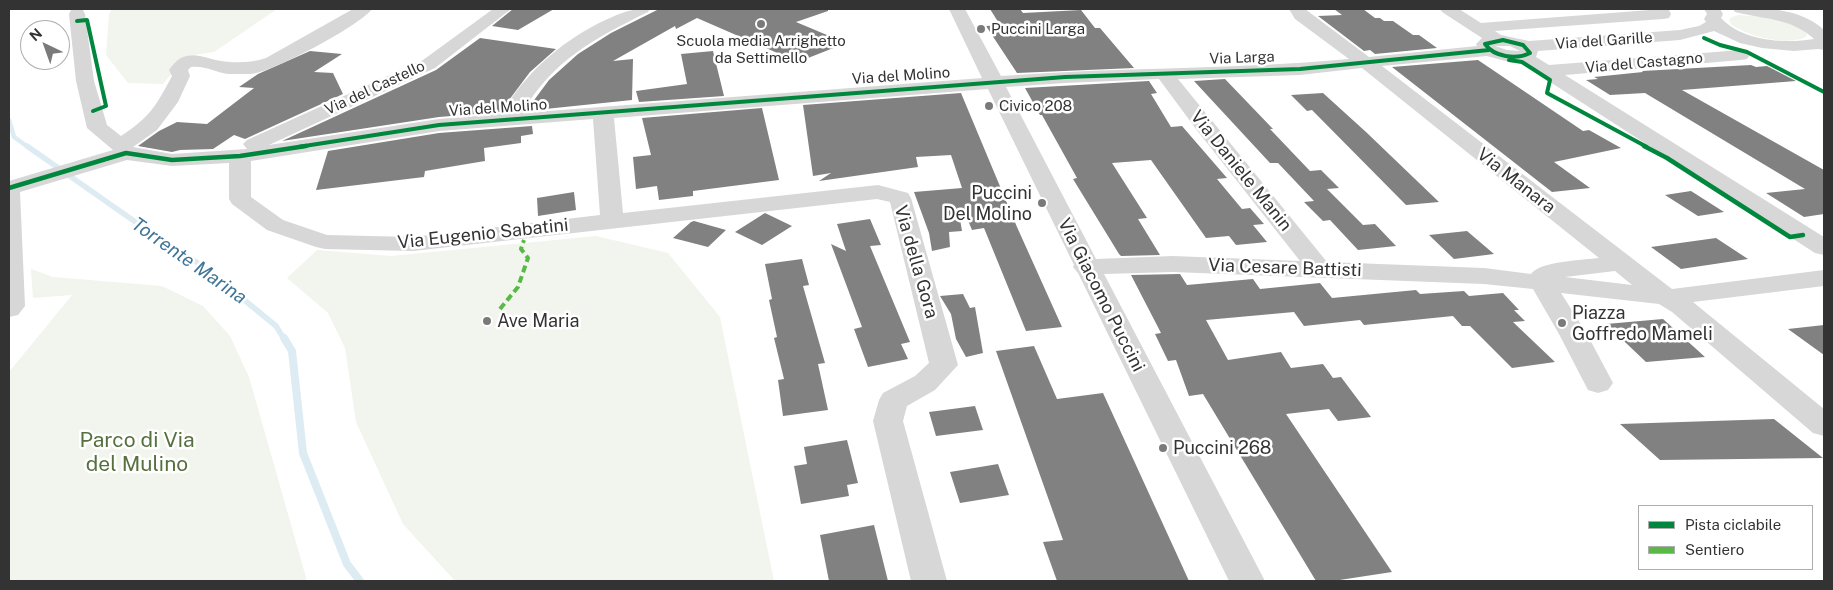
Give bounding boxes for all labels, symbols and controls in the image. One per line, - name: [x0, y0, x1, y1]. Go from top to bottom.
- marker: Scuola media Arrighetto da Settimello: [755, 18, 767, 30]
- north arrow: [20, 20, 70, 70]
- place label: Puccini Larga: [991, 20, 1085, 38]
- marker: Puccini Larga: [975, 23, 987, 35]
- text: N: [26, 25, 45, 44]
- street label: Via del Garille: [1555, 29, 1653, 53]
- place label: Scuola media Arrighetto da Settimello: [676, 32, 846, 67]
- street label: Via Larga: [1209, 48, 1275, 68]
- street label: Via del Castagno: [1585, 49, 1703, 77]
- street label: Via del Castello: [322, 57, 428, 119]
- street label: Via del Molino: [851, 64, 951, 88]
- street label: Via del Molino: [448, 96, 548, 120]
- place label: Civico 208: [999, 97, 1072, 115]
- marker: Civico 208: [983, 100, 995, 112]
- street label: Via Daniele Manin: [1186, 106, 1296, 236]
- street label: Via Manara: [1472, 144, 1560, 218]
- place label: Puccini Del Molino: [943, 182, 1032, 224]
- marker: Puccini Del Molino: [1036, 197, 1048, 209]
- street label: Via della Gora: [890, 203, 942, 321]
- water label: Torrente Marina: [127, 213, 251, 309]
- street label: Via Eugenio Sabatini: [397, 214, 569, 254]
- street label: Via Giacomo Puccini: [1053, 215, 1149, 375]
- street label: Via Cesare Battisti: [1208, 255, 1362, 281]
- place label: Piazza Goffredo Mameli: [1572, 302, 1713, 344]
- place label: Ave Maria: [497, 310, 579, 332]
- marker: Ave Maria: [481, 315, 493, 327]
- marker: Piazza Goffredo Mameli: [1556, 317, 1568, 329]
- park label: Parco di Via del Mulino: [79, 428, 195, 478]
- place label: Puccini 268: [1173, 437, 1271, 459]
- marker: Puccini 268: [1157, 442, 1169, 454]
- legend: [1638, 505, 1813, 570]
- text: Pista ciclabile: [1685, 516, 1781, 533]
- text: Sentiero: [1685, 541, 1744, 558]

